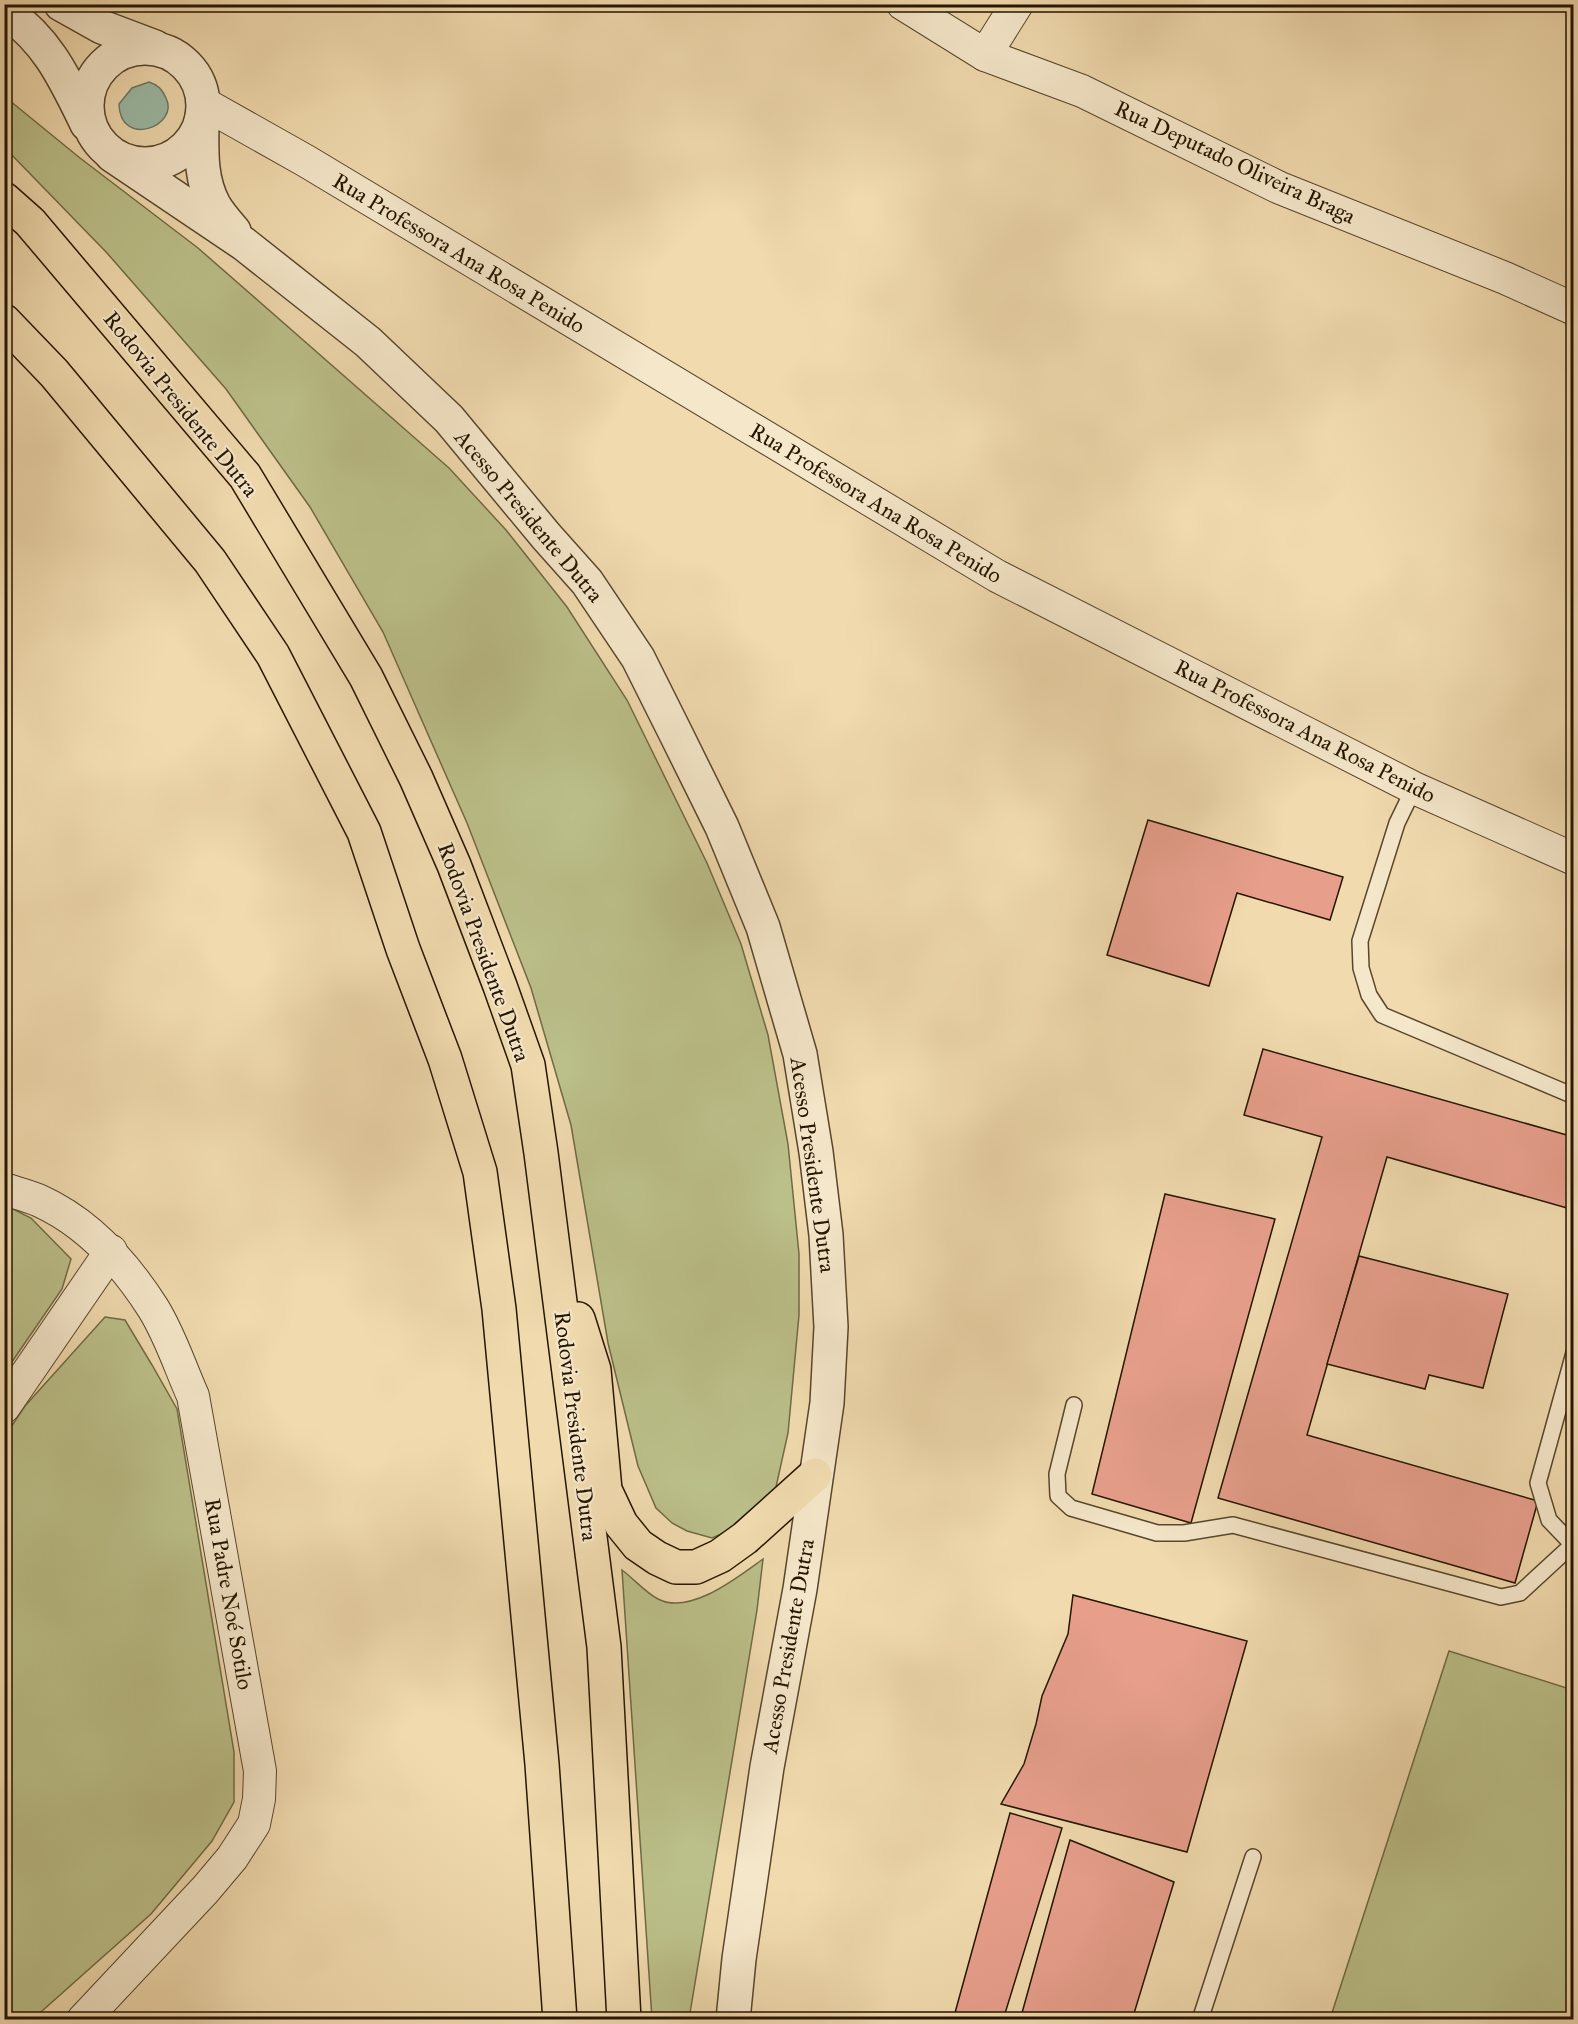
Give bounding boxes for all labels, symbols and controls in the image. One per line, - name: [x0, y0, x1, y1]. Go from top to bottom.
- street label: Rua Deputado Oliveira Braga: [1110, 94, 1360, 230]
- street label: Rua Professora Ana Rosa Penido: [328, 167, 590, 339]
- street label: Rodovia Presidente Dutra: [98, 306, 265, 503]
- street label: Rua Professora Ana Rosa Penido: [745, 417, 1007, 589]
- street label: Acesso Presidente Dutra: [448, 423, 610, 608]
- street label: Rua Professora Ana Rosa Penido: [1170, 653, 1440, 809]
- street label: Rodovia Presidente Dutra: [432, 839, 536, 1066]
- street label: Acesso Presidente Dutra: [784, 1055, 842, 1275]
- street label: Rodovia Presidente Dutra: [549, 1310, 604, 1543]
- street label: Rua Padre Noé Sotilo: [199, 1496, 259, 1692]
- street label: Acesso Presidente Dutra: [756, 1536, 820, 1756]

